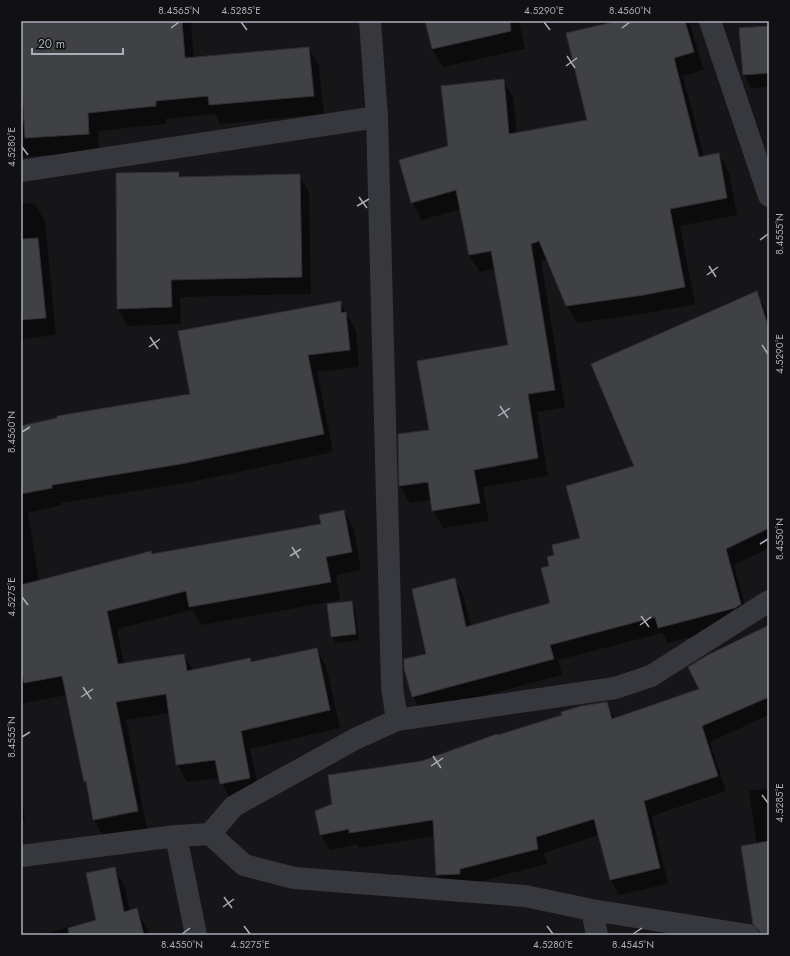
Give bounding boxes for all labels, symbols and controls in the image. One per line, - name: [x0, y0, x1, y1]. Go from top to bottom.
- text: 8.4565°N: [158, 3, 200, 18]
- text: 4.5285°E: [221, 3, 261, 18]
- text: 4.5290°E: [524, 3, 564, 18]
- text: 8.4560°N: [609, 3, 651, 18]
- scale bar: [32, 30, 123, 56]
- text: 20 m: [38, 35, 65, 53]
- text: 4.5280°E: [4, 127, 19, 167]
- text: 8.4555°N: [772, 213, 787, 255]
- text: 4.5290°E: [772, 334, 787, 374]
- text: 8.4560°N: [4, 411, 19, 453]
- text: 8.4550°N: [772, 518, 787, 560]
- text: 4.5275°E: [4, 577, 19, 617]
- text: 8.4555°N: [4, 716, 19, 758]
- text: 4.5285°E: [772, 783, 787, 823]
- text: 8.4550°N: [161, 937, 203, 952]
- text: 4.5275°E: [230, 937, 270, 952]
- text: 4.5280°E: [533, 937, 573, 952]
- text: 8.4545°N: [612, 937, 654, 952]

